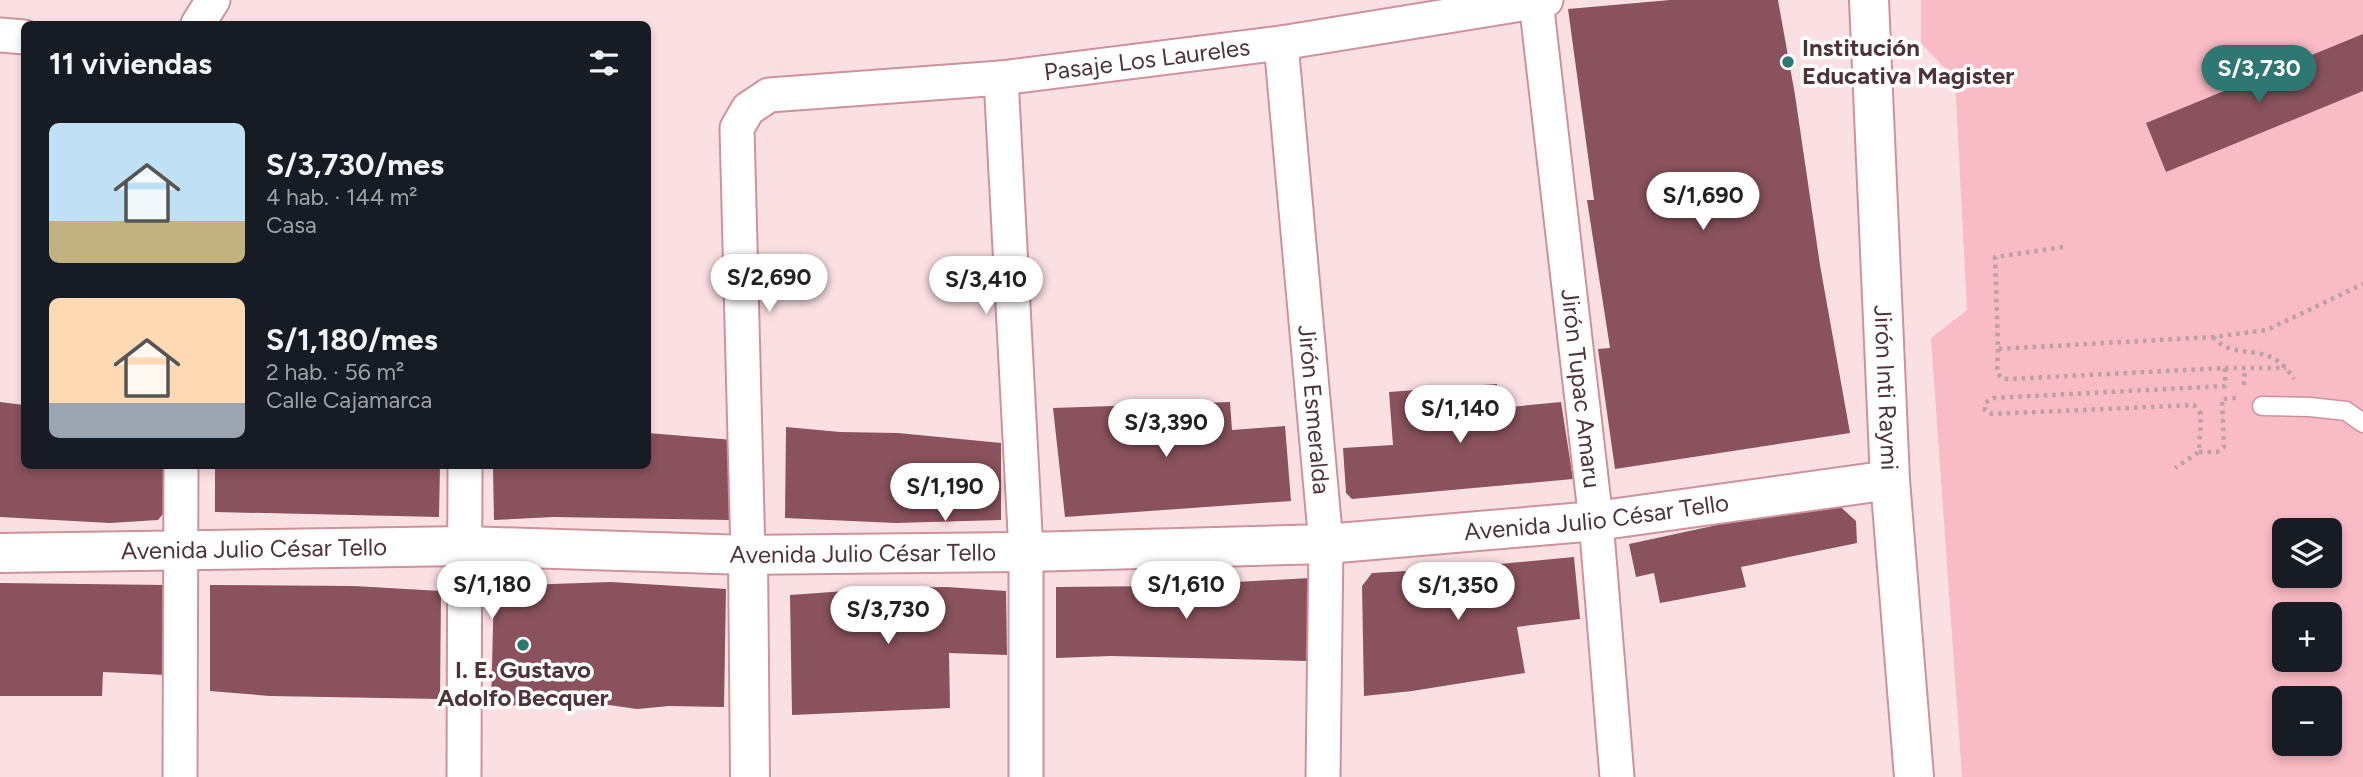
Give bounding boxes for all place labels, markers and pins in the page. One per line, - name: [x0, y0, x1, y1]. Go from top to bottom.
- place label: Institución Educativa Magister: [1802, 33, 2014, 90]
- pin: S/3,730: [2194, 46, 2324, 105]
- marker: Institución Educativa Magister: [1780, 54, 1796, 70]
- pin: S/1,690: [1638, 173, 1768, 232]
- pin: S/2,690: [704, 254, 834, 314]
- pin: S/3,410: [921, 256, 1051, 316]
- pin: S/1,140: [1395, 386, 1525, 445]
- pin: S/3,390: [1101, 400, 1231, 459]
- pin: S/1,190: [880, 463, 1010, 523]
- pin: S/1,180: [427, 562, 557, 621]
- pin: S/1,610: [1121, 562, 1251, 621]
- pin: S/1,350: [1393, 562, 1523, 622]
- pin: S/3,730: [823, 586, 953, 646]
- marker: I. E. Gustavo Adolfo Becquer: [515, 637, 531, 653]
- place label: I. E. Gustavo Adolfo Becquer: [437, 655, 609, 712]

